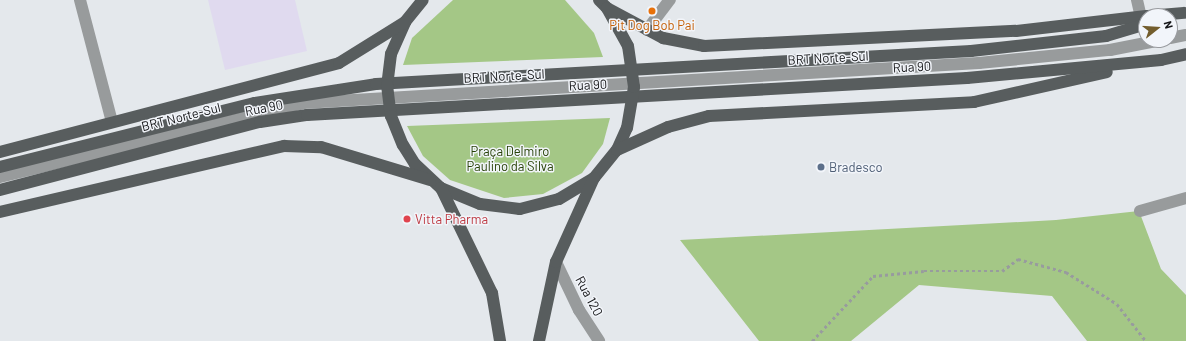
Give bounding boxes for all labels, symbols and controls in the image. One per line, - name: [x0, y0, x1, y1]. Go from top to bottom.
- marker: Pit Dog Bob Pai: [647, 6, 657, 16]
- north arrow: [1138, 8, 1178, 48]
- place label: Pit Dog Bob Pai: [609, 17, 695, 33]
- text: N: [1162, 19, 1176, 30]
- street label: BRT Norte-Sul: [787, 48, 869, 68]
- street label: Rua 90: [892, 58, 932, 76]
- street label: BRT Norte-Sul: [463, 66, 545, 86]
- street label: Rua 90: [568, 76, 608, 94]
- street label: Rua 90: [244, 97, 284, 119]
- street label: BRT Norte-Sul: [140, 100, 222, 134]
- park label: Praça Delmiro Paulino da Silva: [466, 144, 554, 175]
- place label: Bradesco: [829, 159, 882, 175]
- marker: Bradesco: [816, 162, 826, 172]
- place label: Vitta Pharma: [415, 211, 488, 227]
- marker: Vitta Pharma: [402, 214, 412, 224]
- street label: Rua 120: [572, 273, 606, 319]

